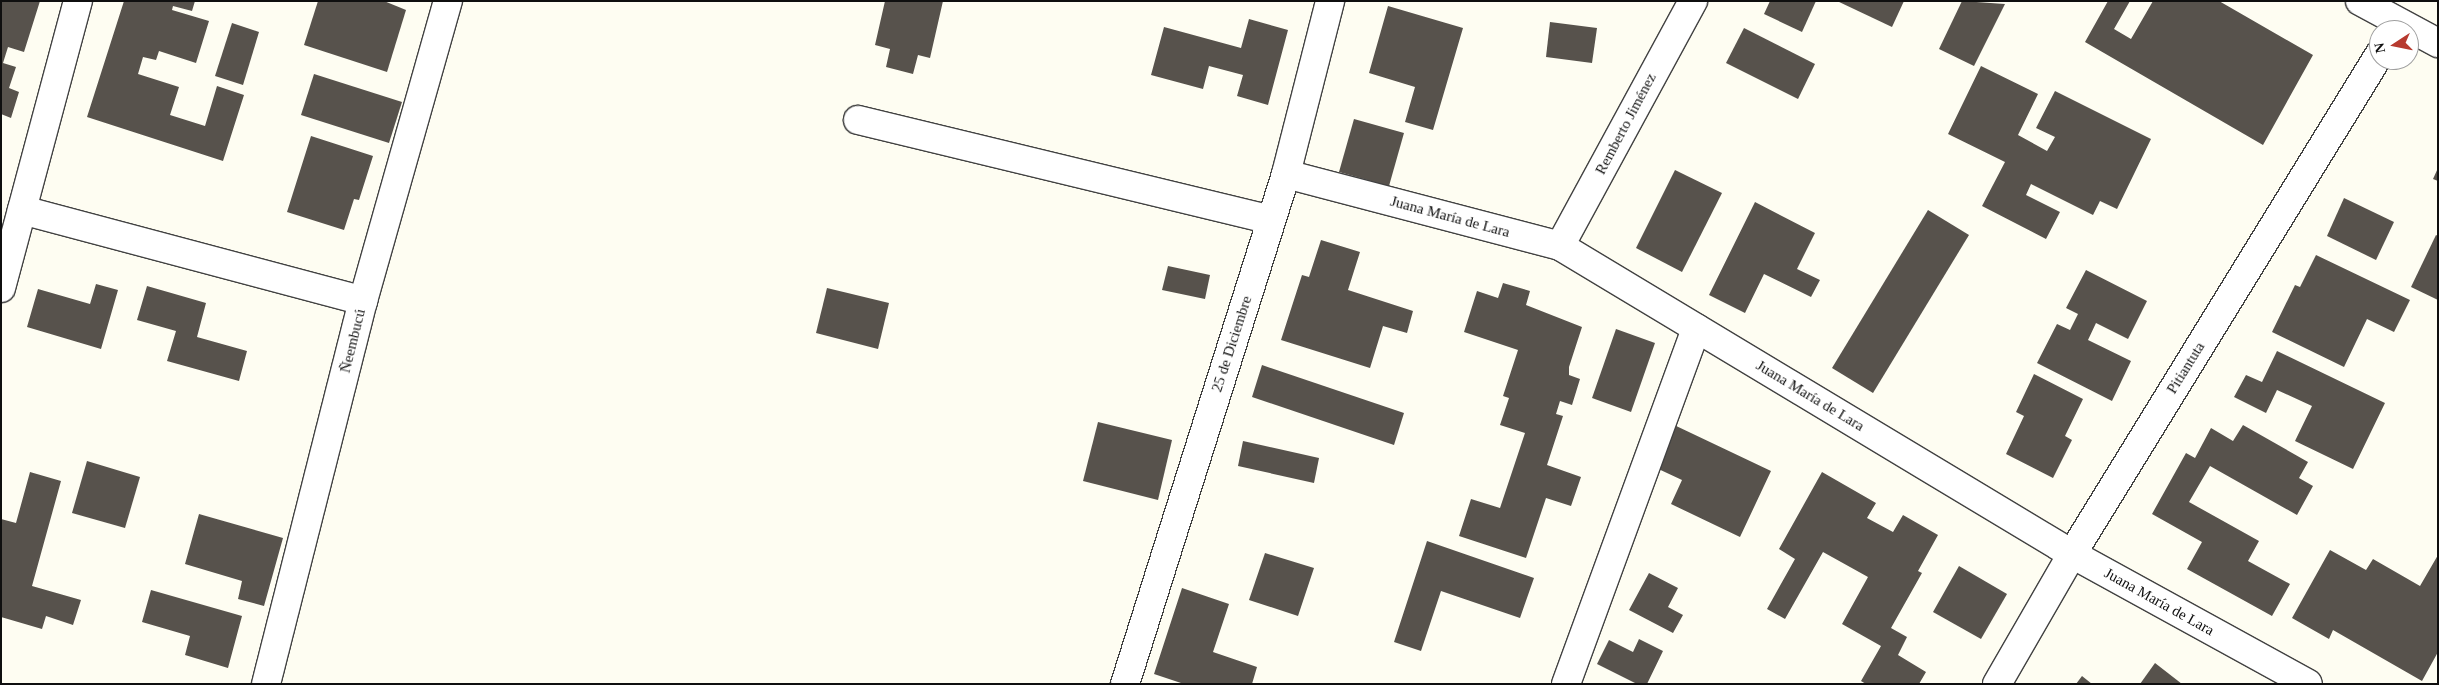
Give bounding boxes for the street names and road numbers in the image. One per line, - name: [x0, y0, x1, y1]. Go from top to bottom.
- street label: Remberto Jiménez: [1592, 70, 1660, 178]
- street label: Juana María de Lara: [1388, 192, 1512, 242]
- street label: 25 de Diciembre: [1208, 294, 1256, 394]
- street label: Ñeembucú: [336, 307, 370, 375]
- street label: Pitiantuta: [2163, 339, 2209, 397]
- street label: Juana María de Lara: [1753, 357, 1867, 435]
- street label: Juana María de Lara: [2101, 564, 2217, 640]

